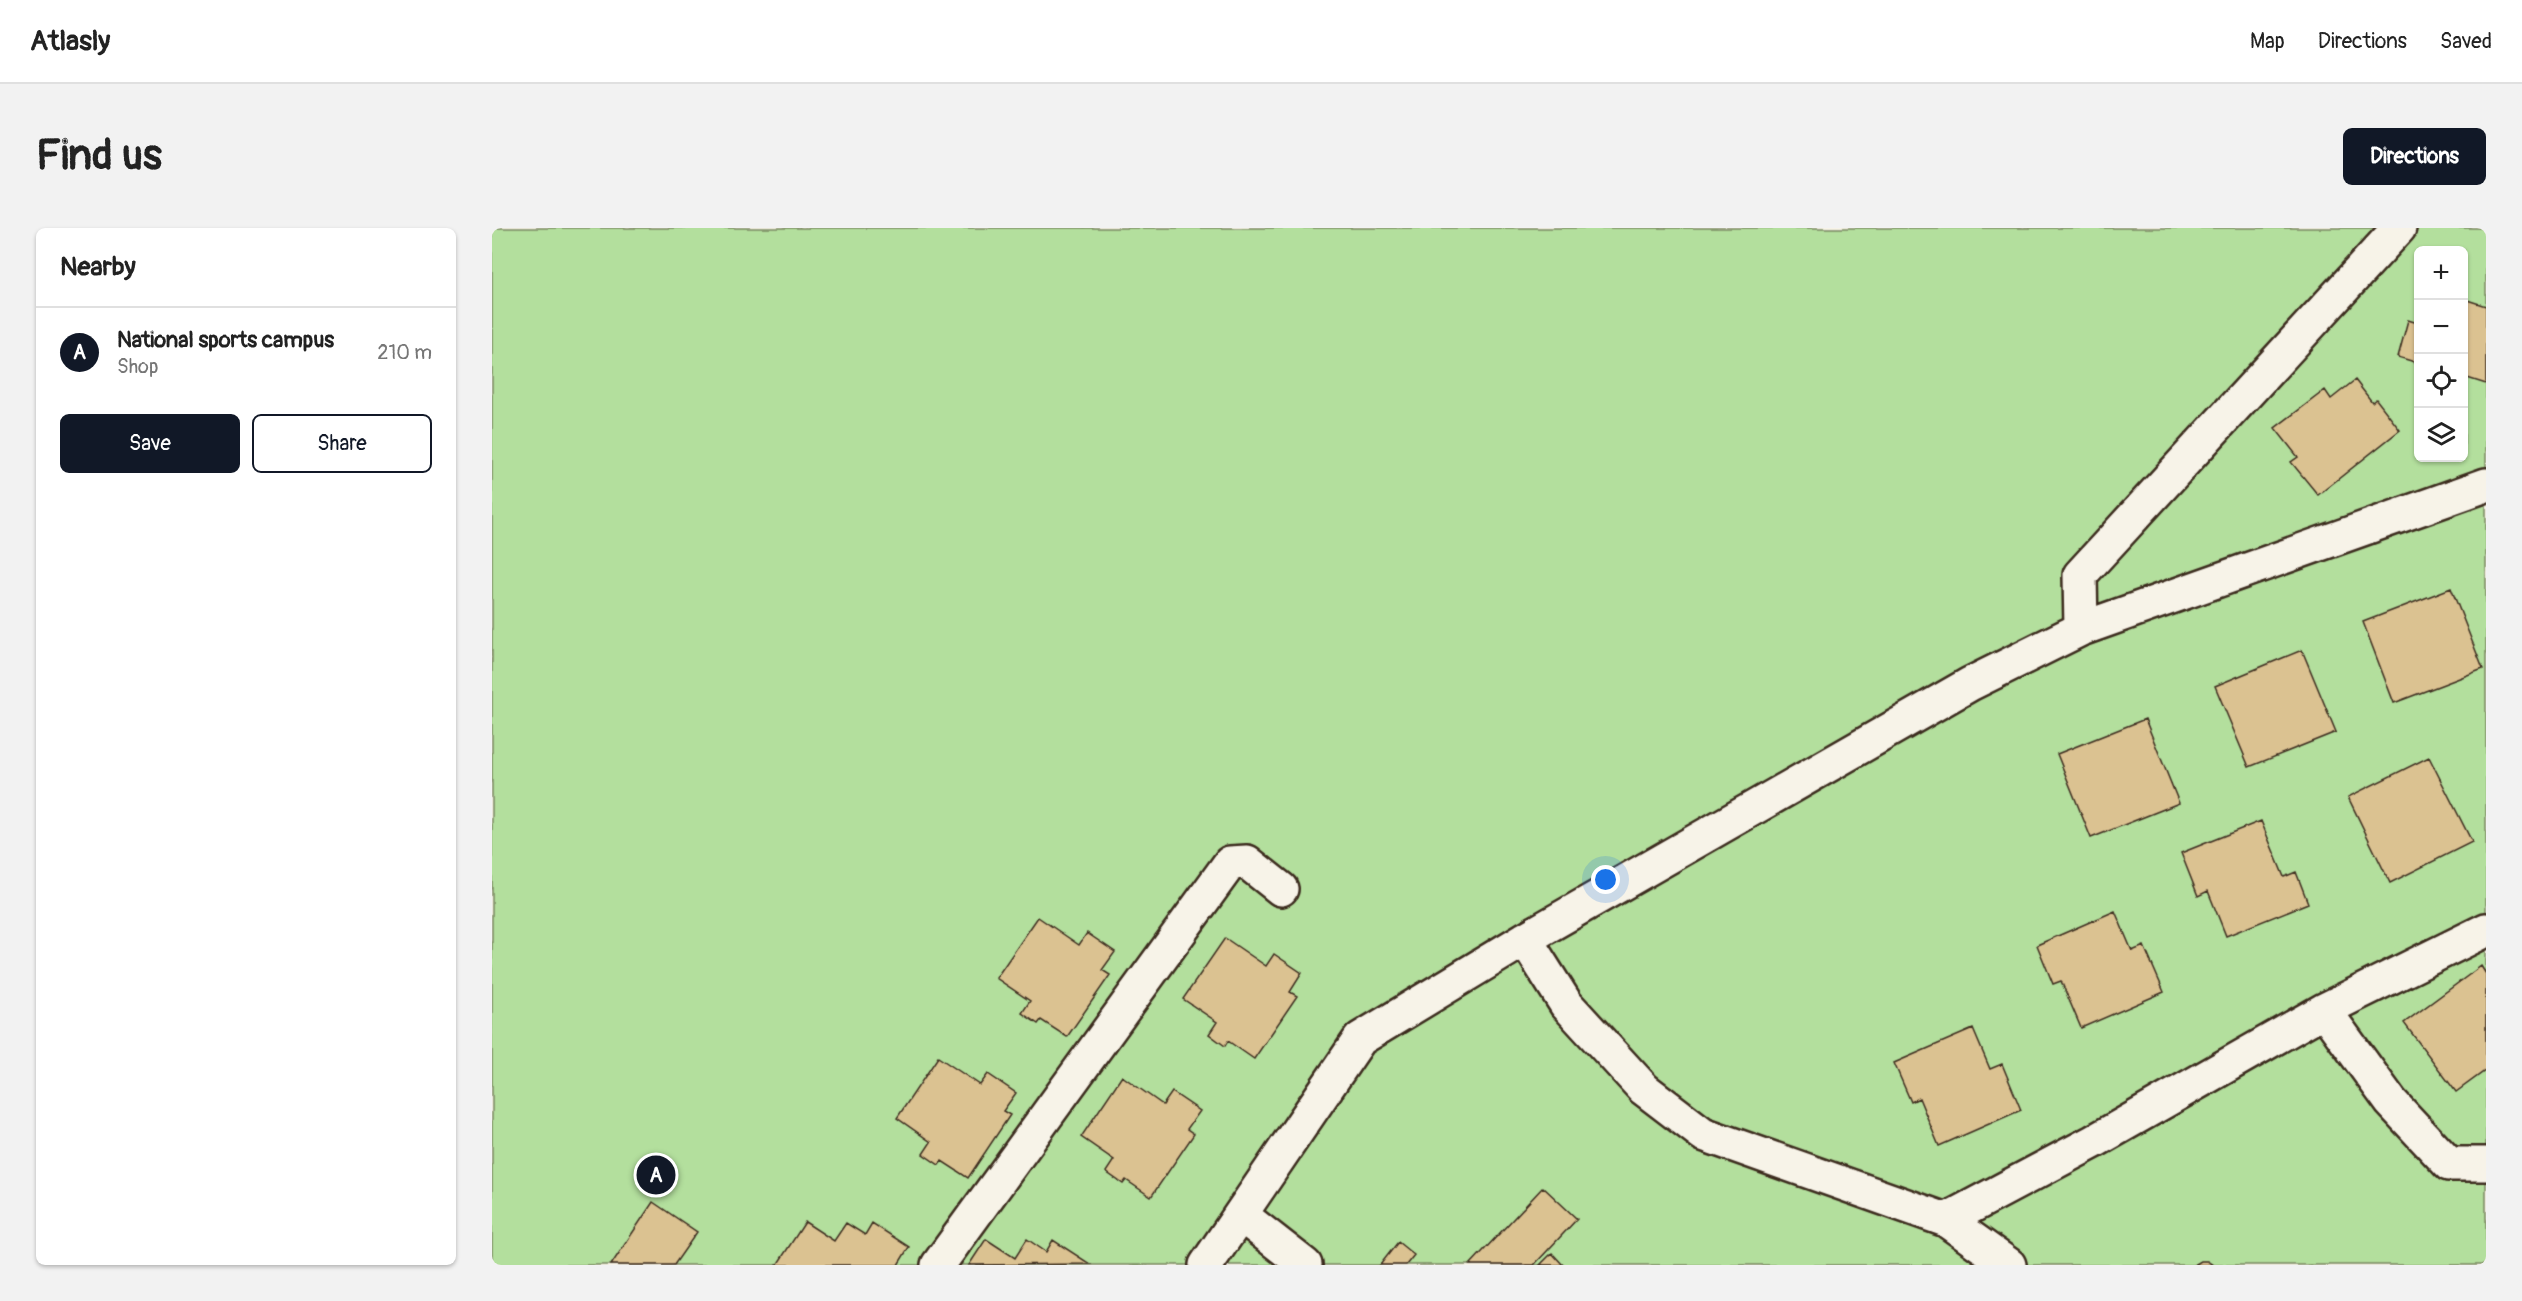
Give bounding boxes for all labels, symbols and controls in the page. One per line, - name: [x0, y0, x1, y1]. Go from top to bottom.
- text: Atlasly: [30, 24, 110, 59]
- text: Map: [2250, 28, 2285, 55]
- text: Directions: [2318, 28, 2407, 55]
- text: Saved: [2440, 28, 2492, 55]
- button: Directions: [2343, 128, 2486, 185]
- text: Find us: [36, 130, 162, 182]
- map controls: [2414, 246, 2468, 462]
- button: +: [2414, 246, 2468, 300]
- text: Nearby: [60, 251, 136, 283]
- button: −: [2414, 300, 2468, 354]
- text: National sports campus: [117, 326, 334, 354]
- text: A: [73, 340, 86, 365]
- text: 210 m: [377, 340, 432, 365]
- text: Shop: [117, 354, 158, 379]
- button: locate: [2414, 354, 2468, 408]
- button: layers: [2414, 408, 2468, 462]
- button: Save: [60, 414, 240, 473]
- button: Share: [252, 414, 432, 473]
- your location: [1591, 865, 1620, 894]
- pin: A: [636, 1152, 676, 1198]

